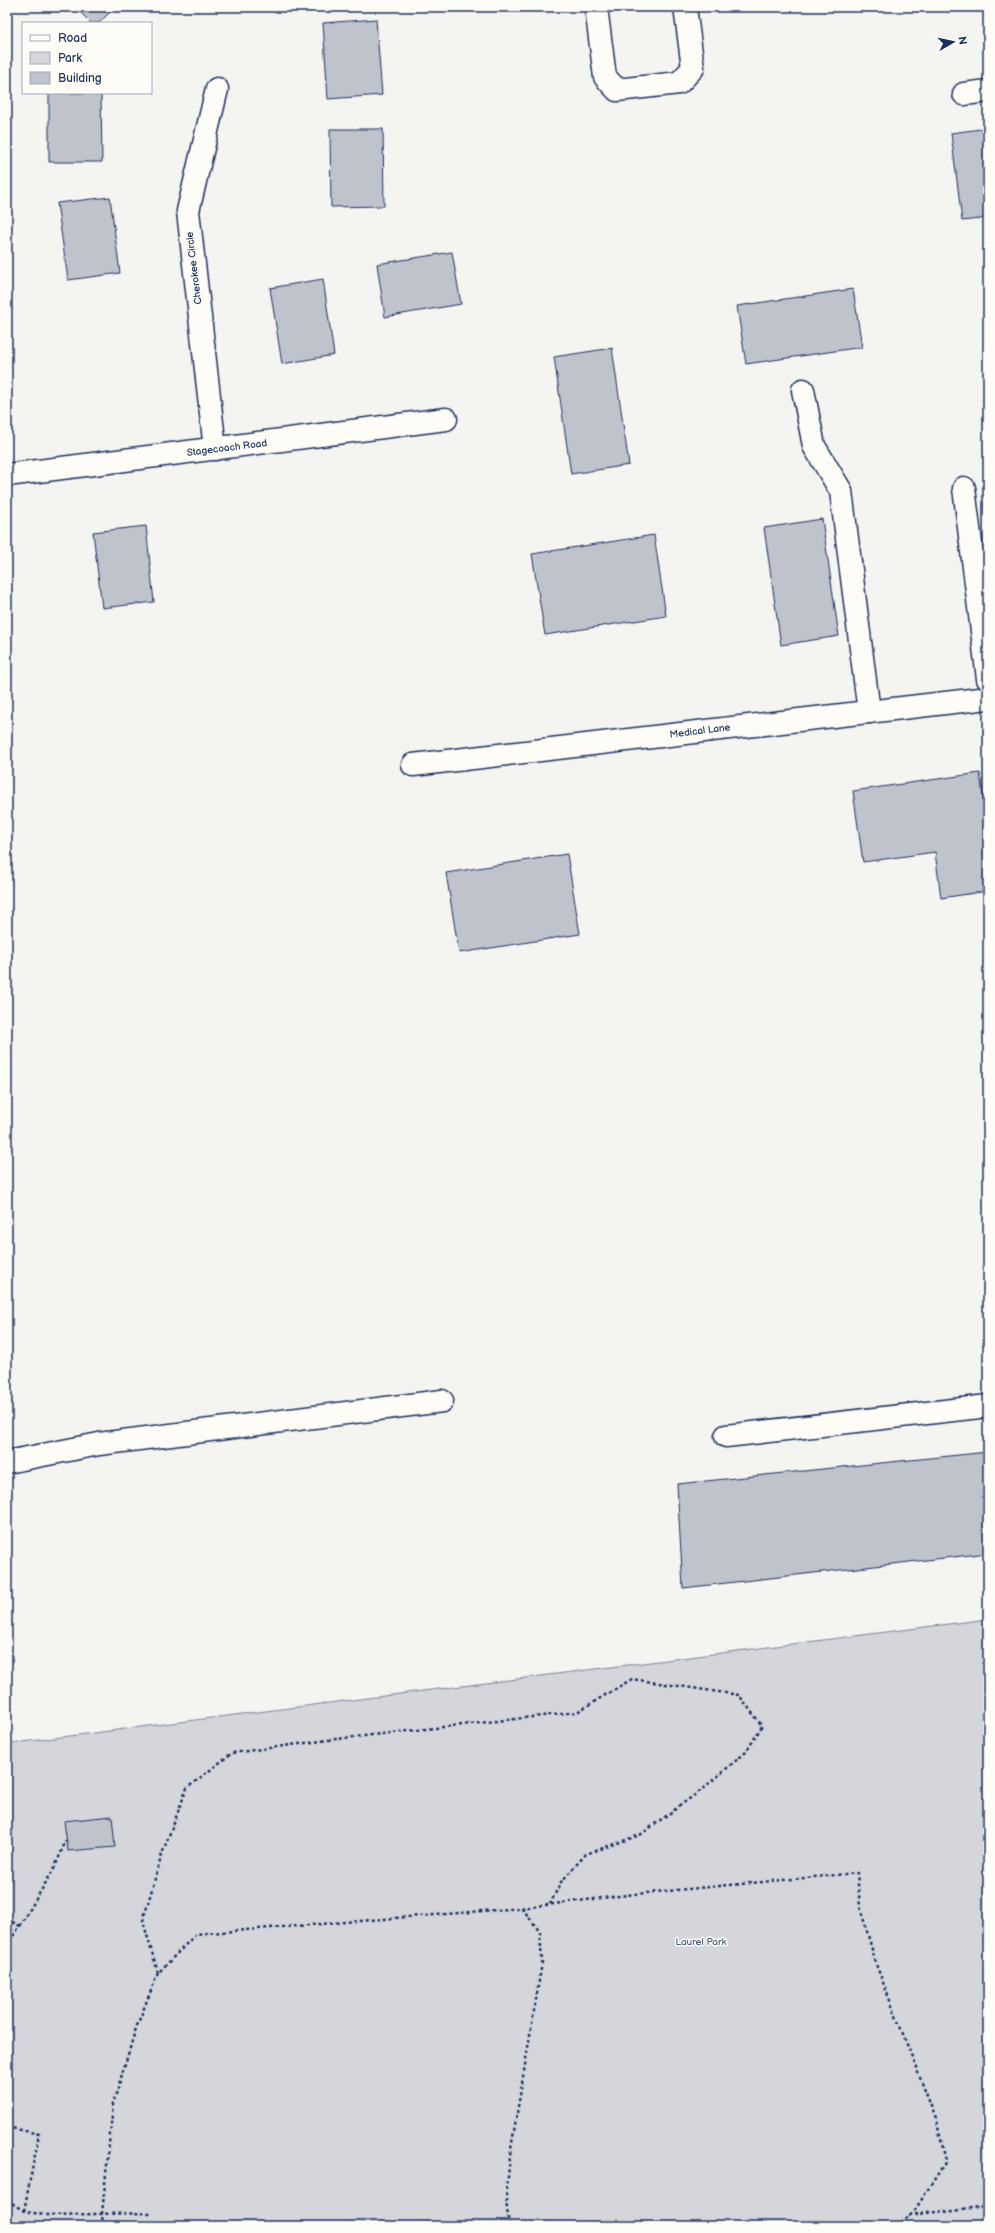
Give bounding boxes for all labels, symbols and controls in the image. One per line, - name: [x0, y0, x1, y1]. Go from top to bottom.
- legend: [22, 22, 152, 94]
- north arrow: [933, 22, 973, 62]
- text: Road: [58, 31, 87, 46]
- text: N: [955, 35, 969, 46]
- text: Park: [58, 51, 82, 66]
- text: Building: [58, 71, 102, 86]
- street label: Cherokee Circle: [184, 231, 204, 305]
- street label: Stagecoach Road: [186, 437, 268, 459]
- street label: Medical Lane: [669, 721, 731, 741]
- park label: Laurel Park: [675, 1936, 727, 1948]

